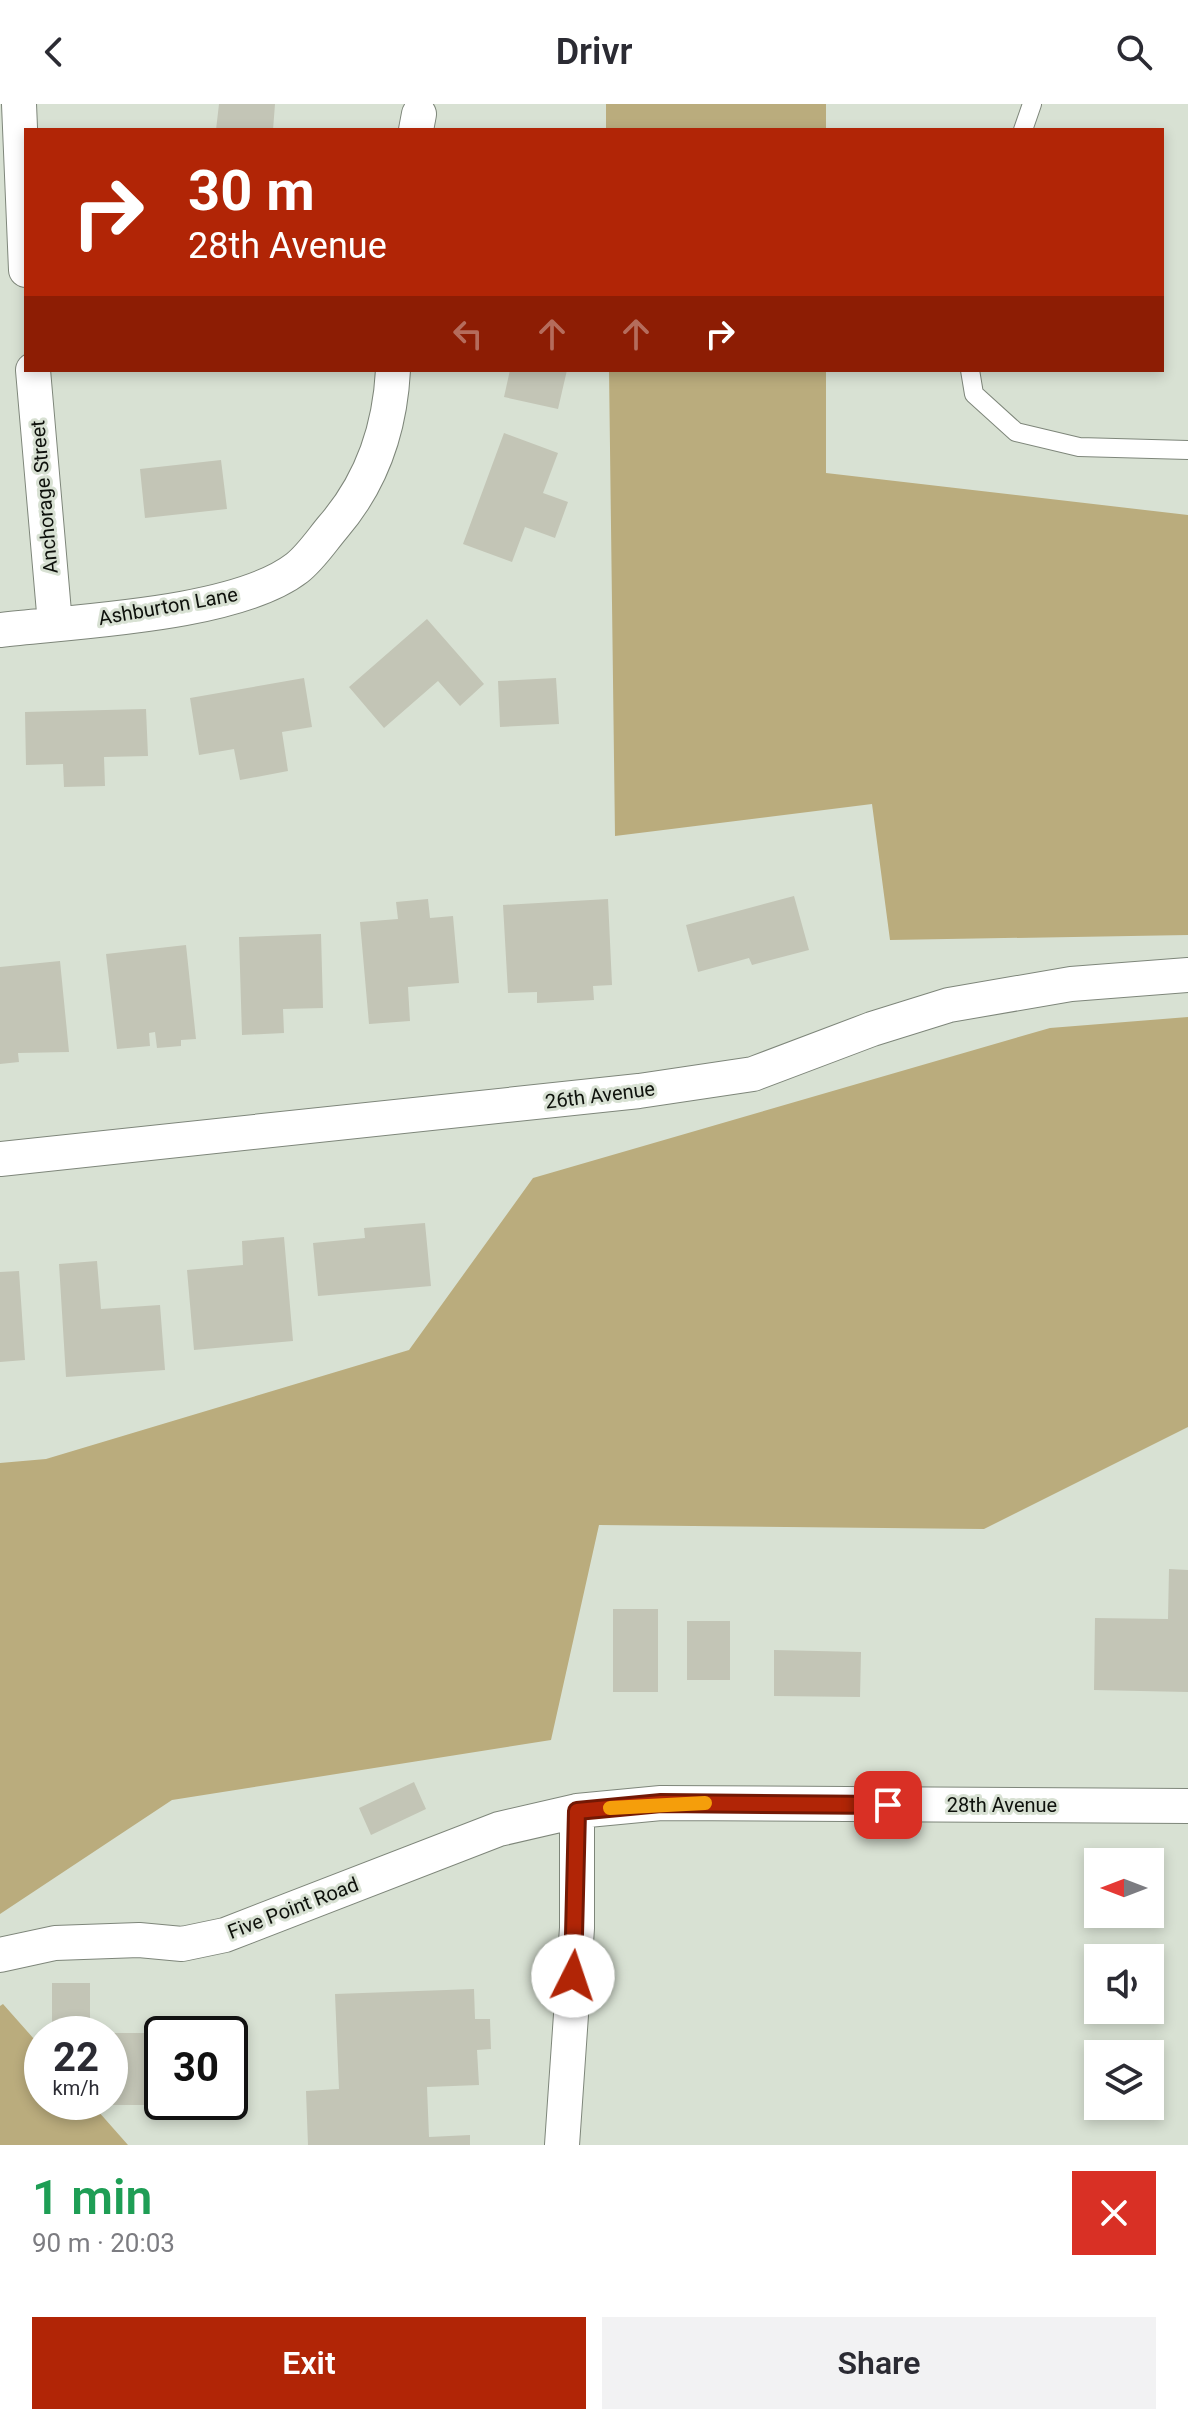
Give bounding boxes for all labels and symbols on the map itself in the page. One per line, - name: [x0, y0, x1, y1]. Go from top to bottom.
- street label: Anchorage Street: [25, 419, 63, 575]
- street label: Ashburton Lane: [97, 582, 239, 630]
- street label: 26th Avenue: [544, 1076, 656, 1114]
- pin: [854, 1771, 922, 1839]
- street label: 28th Avenue: [947, 1793, 1057, 1817]
- north arrow: [1084, 1848, 1164, 1928]
- street label: Five Point Road: [224, 1872, 362, 1944]
- position arrow: [531, 1934, 615, 2018]
- speed limit sign: 30: [144, 2016, 248, 2120]

